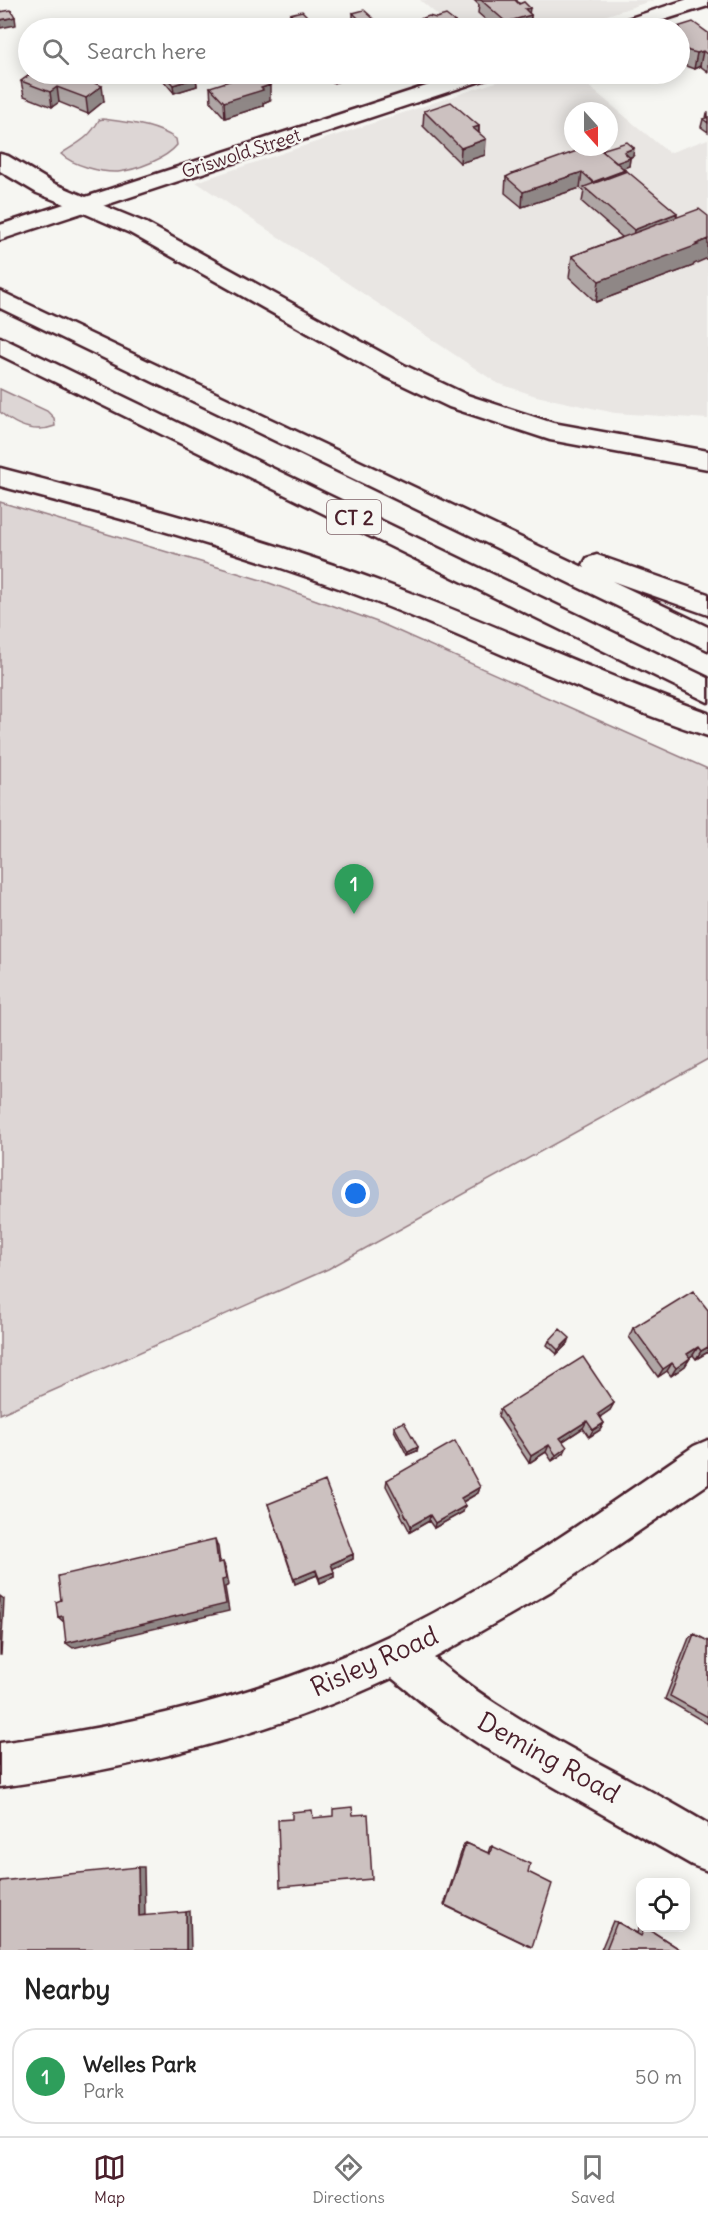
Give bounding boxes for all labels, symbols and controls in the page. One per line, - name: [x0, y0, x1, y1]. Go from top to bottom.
- search box: [18, 18, 690, 84]
- icon: search: [39, 35, 72, 68]
- text: Search here: [87, 37, 206, 65]
- north arrow: [564, 102, 618, 156]
- street label: Griswold Street: [179, 123, 303, 183]
- road number: CT 2: [327, 500, 381, 534]
- pin: 1: [334, 864, 374, 914]
- your location: [341, 1179, 370, 1208]
- street label: Risley Road: [305, 1618, 443, 1704]
- street label: Deming Road: [472, 1704, 626, 1810]
- map controls: [636, 1878, 690, 1932]
- button: locate: [636, 1878, 690, 1932]
- text: Nearby: [24, 1973, 110, 2006]
- text: Welles Park: [83, 2050, 196, 2078]
- text: 1: [42, 2064, 49, 2089]
- text: 50 m: [635, 2064, 682, 2089]
- text: Park: [83, 2078, 124, 2103]
- tab: Map: [93, 2151, 126, 2207]
- tab: Directions: [312, 2151, 385, 2207]
- tab: Saved: [571, 2151, 615, 2207]

